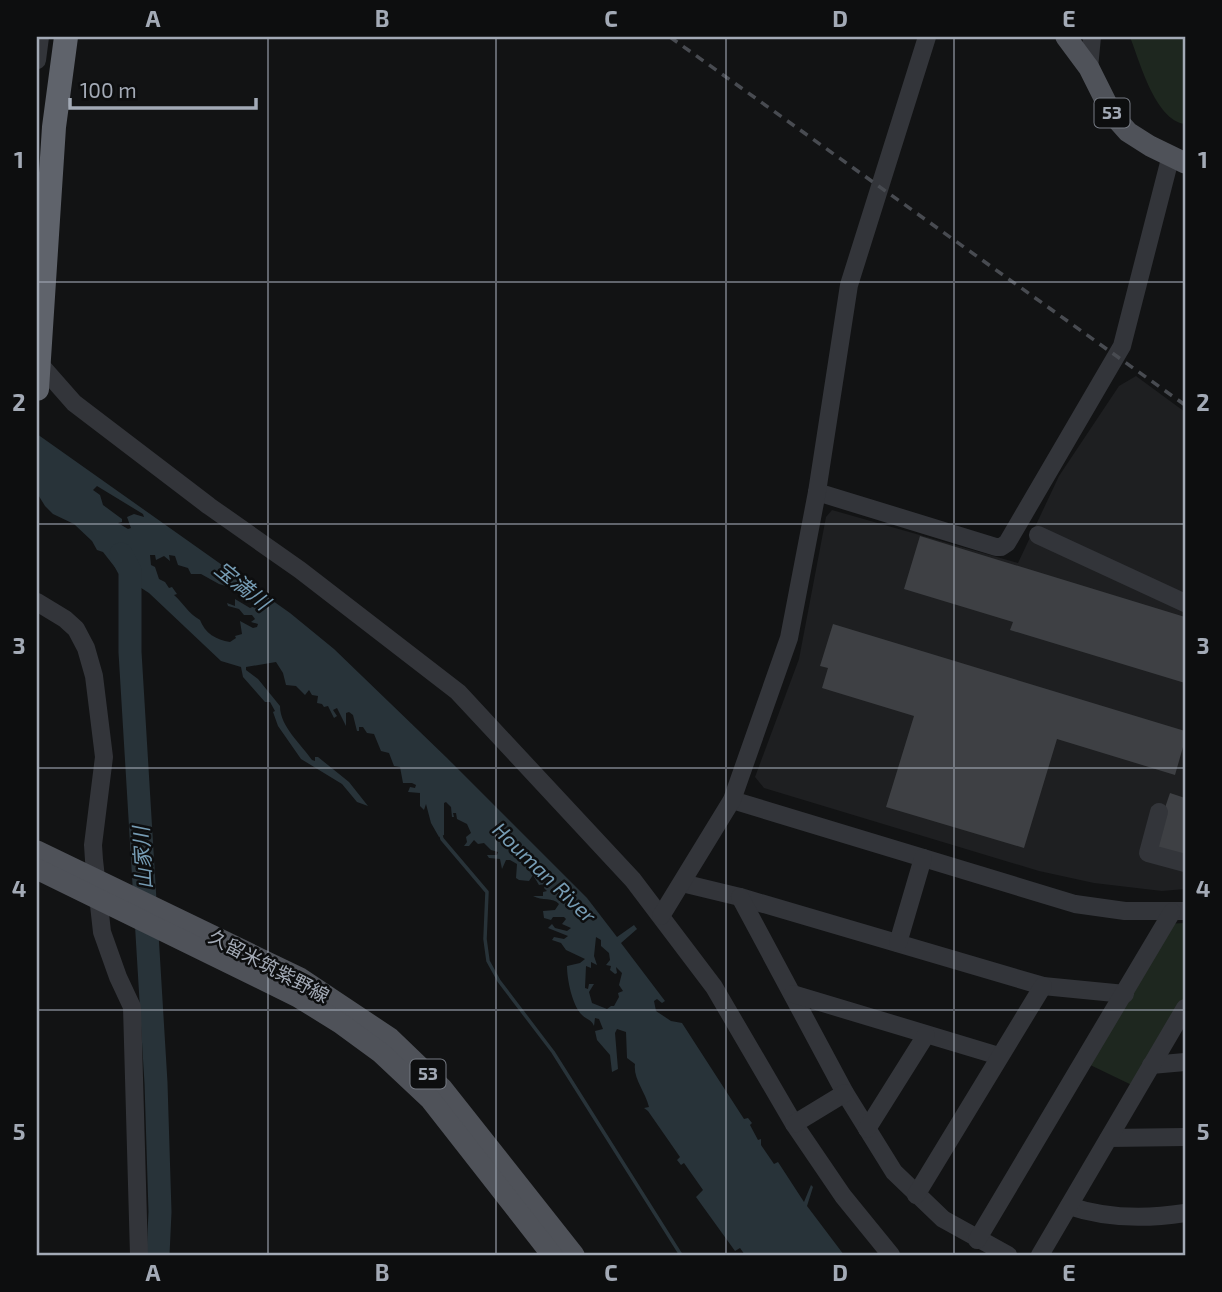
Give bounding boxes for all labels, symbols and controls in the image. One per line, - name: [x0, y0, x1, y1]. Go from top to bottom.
- text: A: [145, 4, 161, 32]
- text: B: [375, 4, 389, 32]
- text: C: [604, 4, 618, 32]
- text: D: [832, 4, 848, 32]
- text: E: [1062, 4, 1076, 32]
- scale bar: [70, 66, 256, 110]
- text: 100 m: [80, 77, 137, 102]
- road number: 53: [1094, 98, 1130, 128]
- text: 1: [14, 145, 24, 173]
- text: 1: [1198, 145, 1208, 173]
- text: 2: [12, 388, 26, 416]
- text: 2: [1196, 388, 1210, 416]
- water label: 宝満川: [211, 555, 277, 616]
- text: 3: [12, 631, 26, 659]
- text: 3: [1196, 631, 1210, 659]
- water label: Houman River: [488, 816, 602, 928]
- water label: 山家川: [127, 824, 156, 890]
- text: 4: [12, 874, 26, 902]
- text: 4: [1196, 874, 1210, 902]
- street label: 久留米筑紫野線: [205, 924, 333, 1007]
- road number: 53: [410, 1059, 446, 1088]
- text: 5: [13, 1117, 25, 1145]
- text: 5: [1197, 1117, 1209, 1145]
- text: A: [145, 1258, 161, 1286]
- text: B: [375, 1258, 389, 1286]
- text: C: [604, 1258, 618, 1286]
- text: D: [832, 1258, 848, 1286]
- text: E: [1062, 1258, 1076, 1286]

